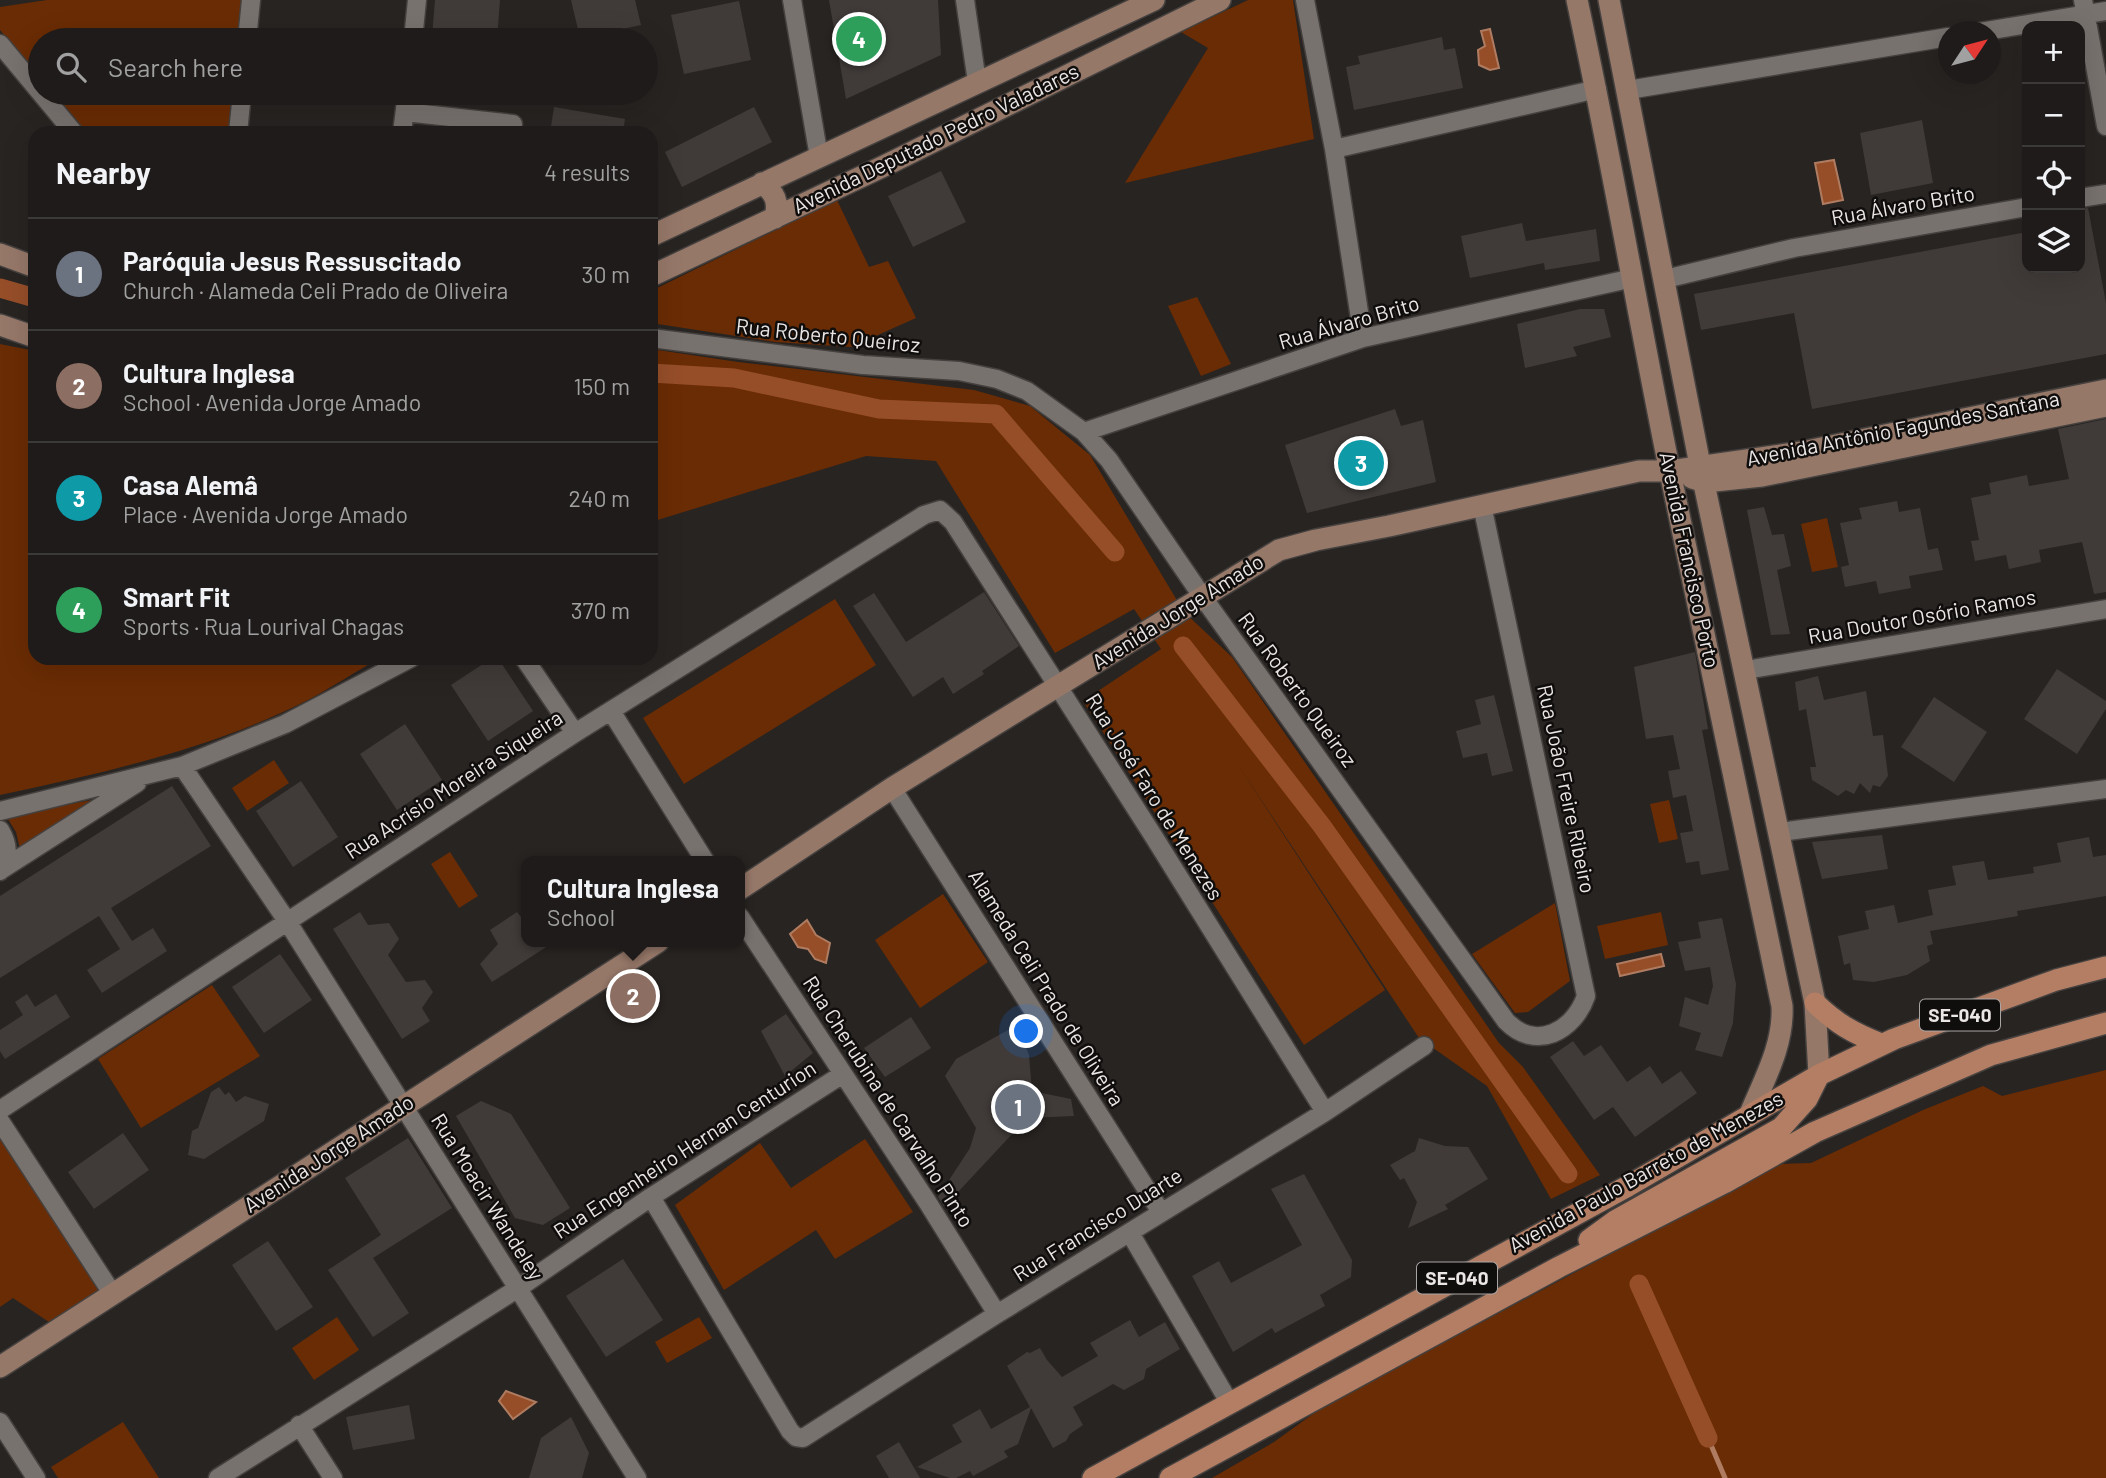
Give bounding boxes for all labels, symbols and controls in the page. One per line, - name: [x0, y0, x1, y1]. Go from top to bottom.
- pin: 4: [836, 13, 882, 65]
- north arrow: [1938, 21, 2001, 84]
- map controls: [2022, 21, 2085, 273]
- button: +: [2022, 21, 2085, 84]
- search box: [28, 28, 658, 105]
- icon: search: [52, 48, 90, 86]
- text: Search here: [108, 51, 243, 82]
- street label: Avenida Deputado Pedro Valadares: [788, 57, 1082, 218]
- button: −: [2022, 84, 2085, 147]
- button: locate: [2022, 147, 2085, 210]
- text: Nearby: [56, 154, 151, 190]
- text: 4 results: [544, 158, 630, 186]
- street label: Rua Álvaro Brito: [1829, 180, 1976, 229]
- button: layers: [2022, 210, 2085, 273]
- text: Paróquia Jesus Ressuscitado: [123, 245, 461, 276]
- text: 1: [75, 260, 83, 288]
- text: 30 m: [582, 260, 630, 288]
- text: Church · Alameda Celi Prado de Oliveira: [123, 276, 508, 304]
- street label: Rua Álvaro Brito: [1275, 290, 1422, 354]
- street label: Rua Roberto Queiroz: [735, 312, 921, 357]
- text: Cultura Inglesa: [123, 357, 295, 388]
- text: 2: [73, 372, 85, 400]
- text: 150 m: [574, 372, 630, 400]
- street label: Avenida Antônio Fagundes Santana: [1744, 385, 2061, 470]
- text: School · Avenida Jorge Amado: [123, 388, 421, 416]
- pin: 3: [1338, 437, 1384, 489]
- street label: Avenida Francisco Porto: [1655, 449, 1726, 670]
- text: Casa Alemâ: [123, 469, 258, 500]
- text: 3: [73, 484, 85, 512]
- text: 240 m: [568, 484, 630, 512]
- text: Place · Avenida Jorge Amado: [123, 500, 408, 528]
- street label: Avenida Jorge Amado: [1087, 548, 1268, 674]
- text: Smart Fit: [123, 581, 230, 612]
- street label: Rua Doutor Osório Ramos: [1806, 583, 2038, 648]
- text: 4: [72, 596, 86, 624]
- text: 370 m: [571, 596, 630, 624]
- street label: Rua Roberto Queiroz: [1234, 607, 1363, 771]
- text: Sports · Rua Lourival Chagas: [123, 612, 404, 640]
- street label: Rua João Freire Ribeiro: [1533, 682, 1602, 895]
- street label: Rua José Faro de Menezes: [1081, 688, 1229, 904]
- street label: Rua Acrísio Moreira Siqueira: [340, 704, 567, 863]
- popup: [521, 856, 745, 947]
- street label: Alameda Celi Prado de Oliveira: [964, 864, 1130, 1110]
- text: Cultura Inglesa: [547, 872, 719, 903]
- text: School: [547, 903, 615, 931]
- pin: 2: [610, 970, 656, 1022]
- street label: Rua Cherubina de Carvalho Pinto: [799, 971, 980, 1232]
- road number: SE-040: [1920, 1000, 2000, 1030]
- your location: [1009, 1014, 1043, 1048]
- street label: Rua Engenheiro Hernan Centurion: [548, 1054, 820, 1243]
- pin: 1: [995, 1081, 1041, 1133]
- street label: Avenida Paulo Barreto de Menezes: [1504, 1085, 1787, 1257]
- street label: Avenida Jorge Amado: [239, 1089, 418, 1217]
- street label: Rua Moacir Wandeley: [427, 1108, 550, 1284]
- street label: Rua Francisco Duarte: [1008, 1162, 1186, 1286]
- road number: SE-040: [1417, 1262, 1497, 1294]

